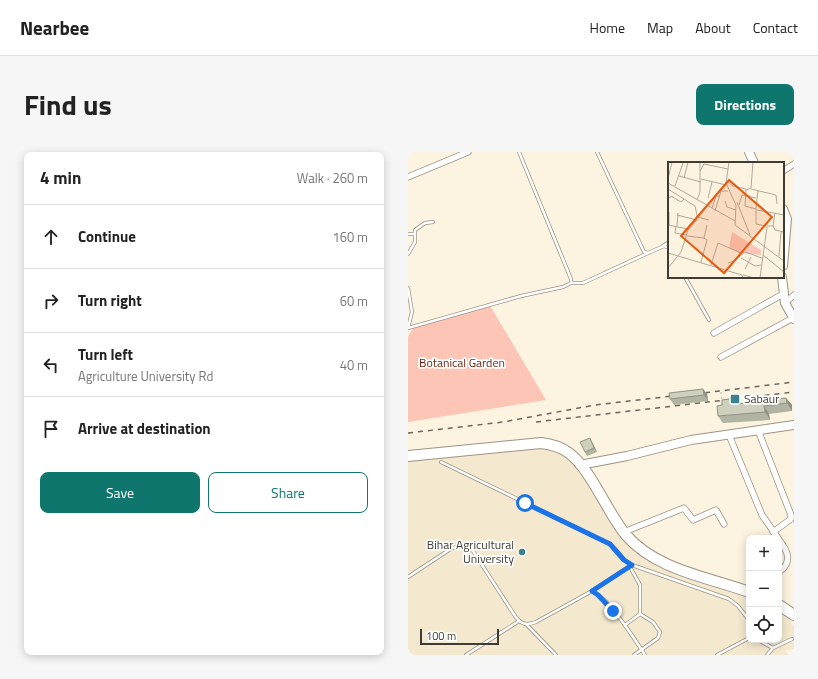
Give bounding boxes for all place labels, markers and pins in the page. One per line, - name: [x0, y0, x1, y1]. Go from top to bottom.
- place label: Sabaur: [744, 389, 779, 408]
- marker: Sabaur: [729, 393, 741, 405]
- place label: Bihar Agricultural University: [427, 535, 514, 568]
- marker: Bihar Agricultural University: [517, 547, 527, 557]

